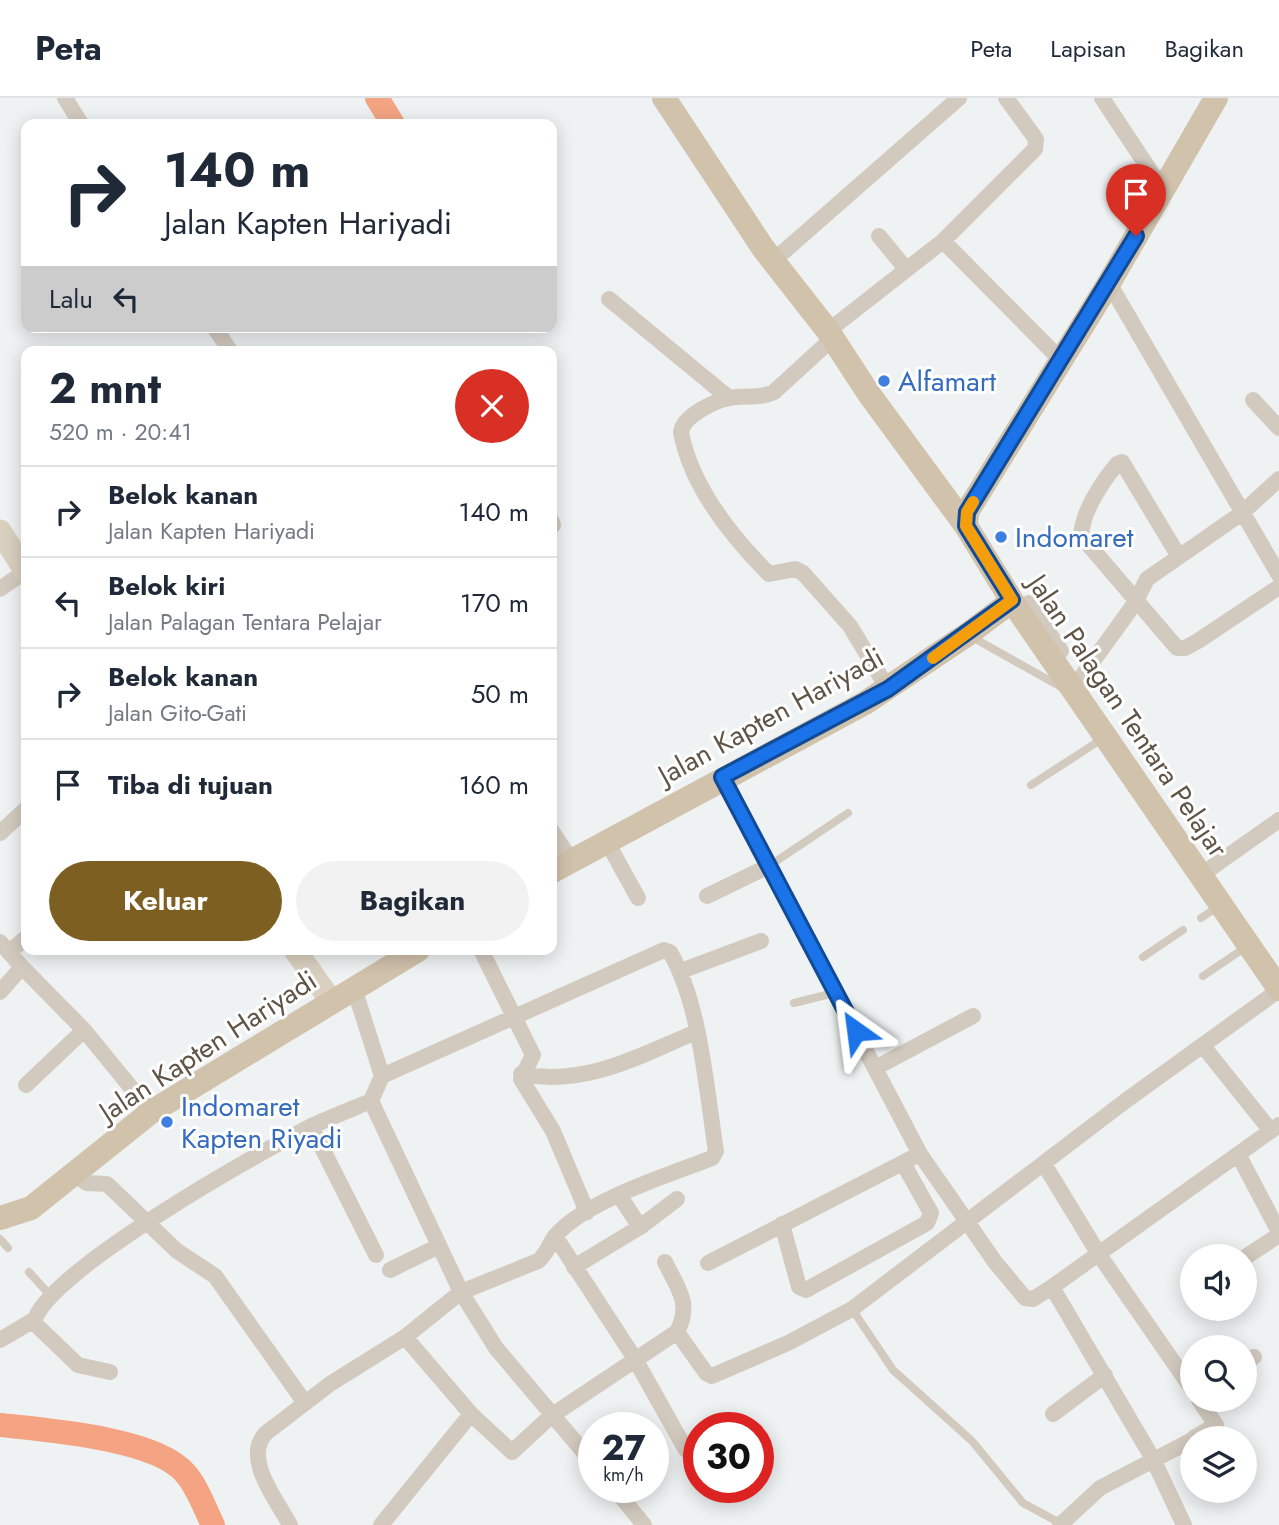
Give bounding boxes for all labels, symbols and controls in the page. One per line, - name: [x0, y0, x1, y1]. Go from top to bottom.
- text: Peta: [35, 25, 102, 72]
- text: Peta: [970, 31, 1012, 66]
- text: Lapisan: [1050, 31, 1126, 66]
- text: Bagikan: [1164, 31, 1244, 66]
- text: 140 m: [164, 135, 310, 205]
- icon: right: [49, 147, 140, 238]
- pin: [1106, 164, 1166, 236]
- icon: arrive: [1117, 175, 1155, 213]
- text: Jalan Kapten Hariyadi: [164, 200, 452, 246]
- text: Lalu: [49, 280, 93, 318]
- icon: left: [107, 280, 145, 318]
- text: 2 mnt: [49, 358, 161, 419]
- place label: Alfamart: [898, 361, 996, 402]
- button: close: [455, 369, 529, 443]
- marker: Alfamart: [876, 373, 892, 389]
- text: 520 m · 20:41: [49, 415, 192, 449]
- text: Belok kanan: [108, 476, 258, 514]
- icon: right: [49, 493, 87, 531]
- text: 140 m: [458, 493, 529, 531]
- text: Jalan Kapten Hariyadi: [108, 514, 315, 548]
- place label: Indomaret: [1015, 517, 1134, 558]
- marker: Indomaret: [993, 529, 1009, 545]
- street label: Jalan Palagan Tentara Pelajar: [1016, 563, 1238, 866]
- text: Belok kiri: [108, 567, 225, 605]
- icon: left: [49, 584, 87, 622]
- text: 170 m: [460, 584, 529, 622]
- text: Jalan Palagan Tentara Pelajar: [108, 605, 382, 639]
- street label: Jalan Kapten Hariyadi: [647, 637, 891, 797]
- text: Belok kanan: [108, 658, 258, 696]
- icon: right: [49, 675, 87, 713]
- text: 50 m: [471, 675, 529, 713]
- text: Jalan Gito-Gati: [108, 696, 247, 730]
- icon: arrive: [49, 766, 87, 804]
- text: Tiba di tujuan: [108, 766, 273, 804]
- text: 160 m: [459, 766, 529, 804]
- button: Keluar: [49, 861, 282, 941]
- button: Bagikan: [296, 861, 529, 941]
- street label: Jalan Kapten Hariyadi: [88, 960, 325, 1134]
- position arrow: [819, 994, 893, 1068]
- place label: Indomaret Kapten Riyadi: [181, 1086, 342, 1159]
- marker: Indomaret Kapten Riyadi: [159, 1114, 175, 1130]
- map controls: [1180, 1244, 1257, 1503]
- button: sound: [1180, 1244, 1257, 1321]
- button: search: [1180, 1335, 1257, 1412]
- speed limit sign: 30: [683, 1412, 774, 1503]
- text: 27: [601, 1423, 646, 1473]
- button: layers: [1180, 1426, 1257, 1503]
- text: km/h: [603, 1462, 644, 1488]

